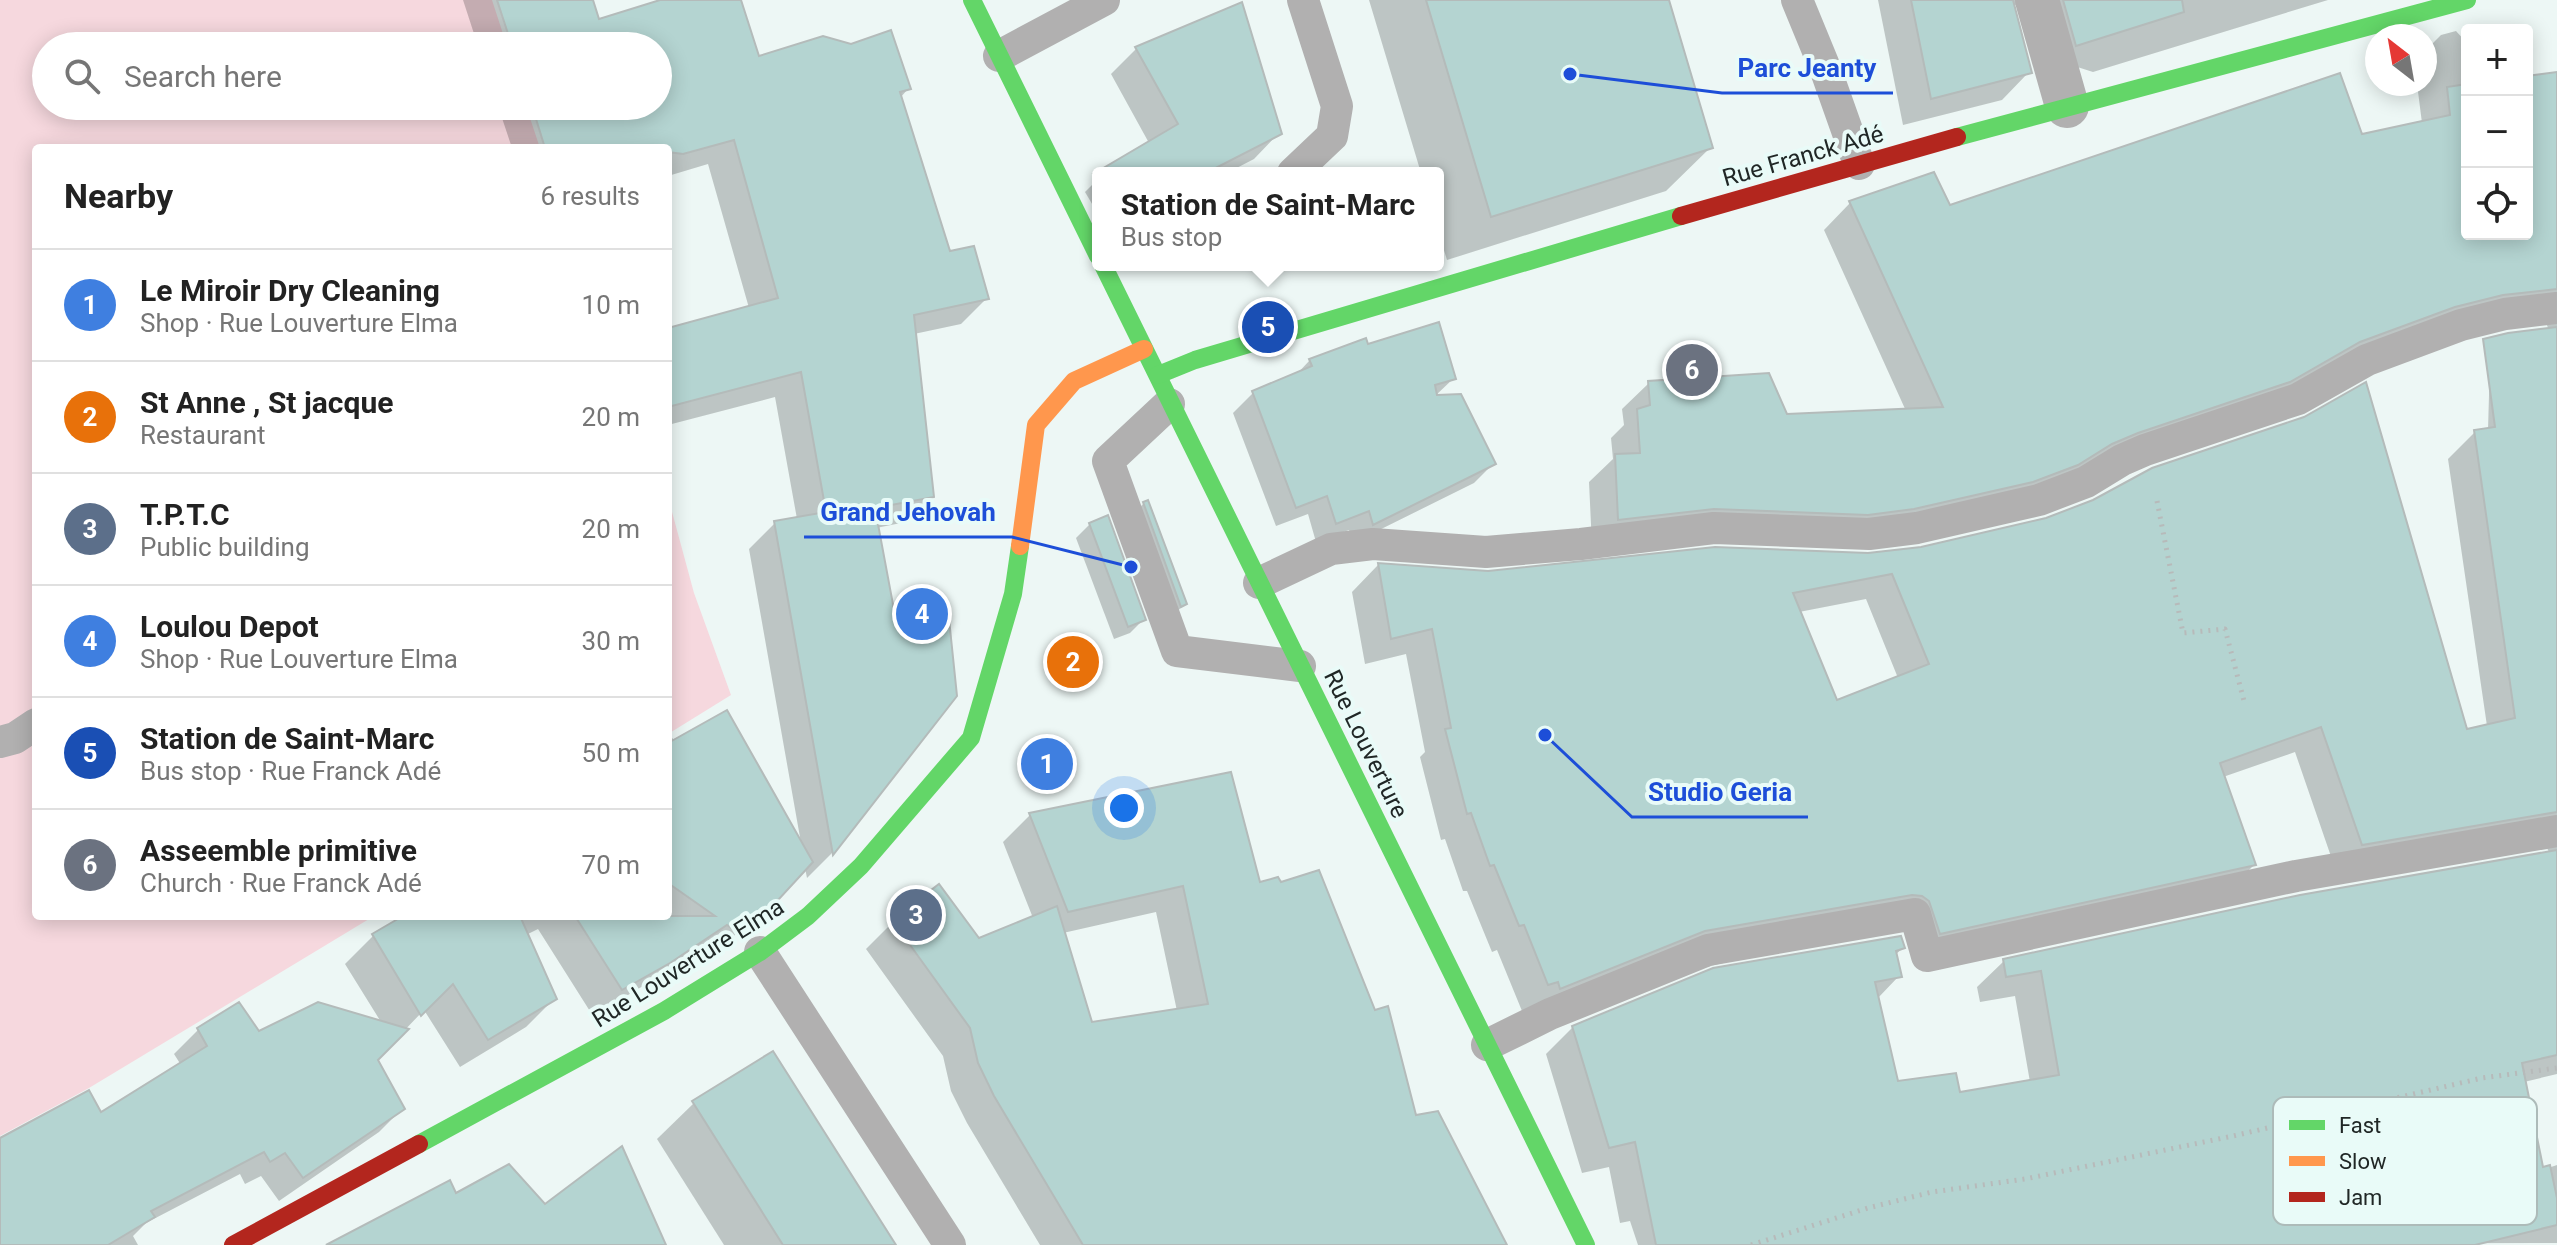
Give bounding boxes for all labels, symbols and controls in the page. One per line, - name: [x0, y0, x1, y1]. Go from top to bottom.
- north arrow: [2365, 24, 2437, 96]
- map controls: [2461, 24, 2533, 240]
- button: +: [2461, 24, 2533, 96]
- search box: [32, 32, 672, 120]
- callout: Parc Jeanty: [1722, 43, 1893, 93]
- text: Parc Jeanty: [1738, 53, 1877, 83]
- icon: search: [60, 54, 104, 98]
- text: Search here: [124, 59, 282, 94]
- button: −: [2461, 96, 2533, 168]
- street label: Rue Franck Adé: [1719, 120, 1887, 192]
- popup: [1092, 167, 1444, 271]
- button: locate: [2461, 168, 2533, 240]
- text: Nearby: [64, 176, 173, 216]
- text: 6 results: [541, 181, 640, 211]
- text: Station de Saint-Marc: [1121, 187, 1415, 222]
- text: Bus stop: [1121, 222, 1222, 252]
- text: Le Miroir Dry Cleaning: [140, 273, 440, 308]
- text: 1: [83, 290, 97, 320]
- text: 10 m: [582, 290, 640, 320]
- pin: 5: [1242, 297, 1294, 357]
- text: Shop · Rue Louverture Elma: [140, 308, 458, 338]
- pin: 6: [1666, 340, 1718, 400]
- text: St Anne , St jacque: [140, 385, 393, 420]
- text: 2: [83, 402, 97, 432]
- text: 20 m: [582, 402, 640, 432]
- text: Restaurant: [140, 420, 266, 450]
- callout: Grand Jehovah: [804, 487, 1012, 537]
- text: T.P.T.C: [140, 497, 230, 532]
- text: Grand Jehovah: [820, 497, 996, 527]
- text: 3: [83, 514, 97, 544]
- text: 20 m: [582, 514, 640, 544]
- text: Public building: [140, 532, 310, 562]
- pin: 4: [896, 584, 948, 644]
- text: Loulou Depot: [140, 609, 319, 644]
- text: 4: [83, 626, 97, 656]
- text: 30 m: [582, 626, 640, 656]
- pin: 2: [1047, 632, 1099, 692]
- text: Shop · Rue Louverture Elma: [140, 644, 458, 674]
- street label: Rue Louverture: [1318, 665, 1414, 823]
- text: Station de Saint-Marc: [140, 721, 434, 756]
- pin: 1: [1021, 734, 1073, 794]
- text: 5: [83, 738, 97, 768]
- text: 50 m: [582, 738, 640, 768]
- text: Bus stop · Rue Franck Adé: [140, 756, 441, 786]
- callout: Studio Geria: [1632, 767, 1808, 817]
- text: Studio Geria: [1648, 777, 1792, 807]
- your location: [1104, 788, 1144, 828]
- text: Asseemble primitive: [140, 833, 417, 868]
- text: 6: [83, 850, 97, 880]
- text: 70 m: [582, 850, 640, 880]
- text: Church · Rue Franck Adé: [140, 868, 422, 898]
- pin: 3: [890, 885, 942, 945]
- street label: Rue Louverture Elma: [587, 893, 789, 1033]
- legend: [2273, 1097, 2537, 1225]
- text: Fast: [2339, 1113, 2381, 1138]
- text: Slow: [2339, 1149, 2387, 1174]
- text: Jam: [2339, 1185, 2382, 1210]

